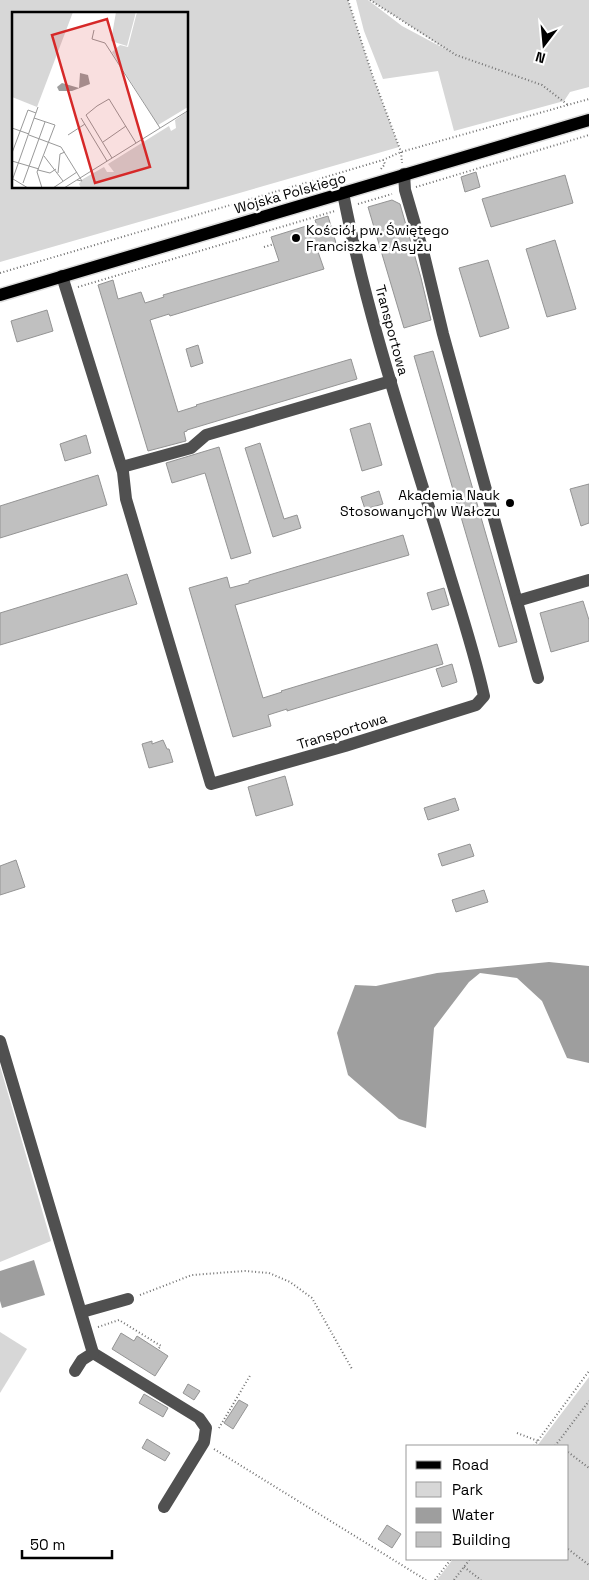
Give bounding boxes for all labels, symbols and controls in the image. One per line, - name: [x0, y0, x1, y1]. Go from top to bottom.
- inset map: [12, 12, 189, 189]
- north arrow: [519, 20, 569, 70]
- text: N: [533, 48, 547, 67]
- street label: Wojska Polskiego: [232, 168, 348, 218]
- place label: Kościół pw. Świętego Franciszka z Asyżu: [306, 221, 449, 255]
- marker: Kościół pw. Świętego Franciszka z Asyżu: [290, 232, 302, 244]
- street label: Transportowa: [371, 283, 413, 377]
- place label: Akademia Nauk Stosowanych w Wałczu: [340, 486, 500, 520]
- marker: Akademia Nauk Stosowanych w Wałczu: [504, 497, 516, 509]
- street label: Transportowa: [295, 709, 389, 753]
- legend: [406, 1445, 569, 1560]
- text: Road: [452, 1455, 489, 1474]
- text: Park: [452, 1480, 483, 1499]
- text: Water: [452, 1505, 495, 1524]
- scale bar: [22, 1528, 112, 1560]
- text: Building: [452, 1530, 511, 1549]
- text: 50 m: [30, 1535, 65, 1554]

